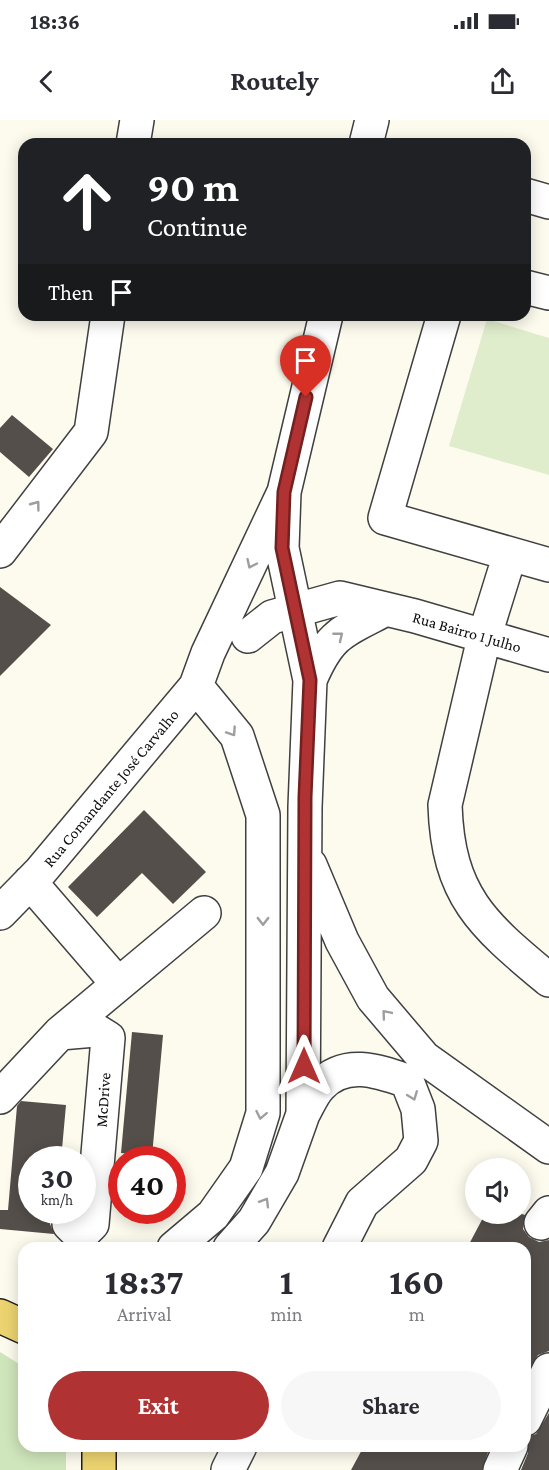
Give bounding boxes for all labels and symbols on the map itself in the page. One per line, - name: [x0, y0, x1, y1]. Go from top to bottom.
- pin: [280, 335, 331, 397]
- one-way arrow: [28, 501, 39, 512]
- one-way arrow: [246, 558, 258, 569]
- street label: Rua Bairro 1 Julho: [410, 608, 523, 657]
- one-way arrow: [332, 632, 343, 643]
- street label: Rua Comandante José Carvalho: [40, 706, 183, 871]
- one-way arrow: [225, 725, 236, 736]
- one-way arrow: [257, 916, 269, 925]
- one-way arrow: [383, 1010, 394, 1021]
- position arrow: [272, 1034, 336, 1098]
- street label: McDrive: [93, 1072, 113, 1128]
- one-way arrow: [406, 1090, 418, 1101]
- one-way arrow: [255, 1110, 268, 1120]
- speed limit sign: 40: [108, 1146, 186, 1224]
- one-way arrow: [258, 1198, 270, 1208]

